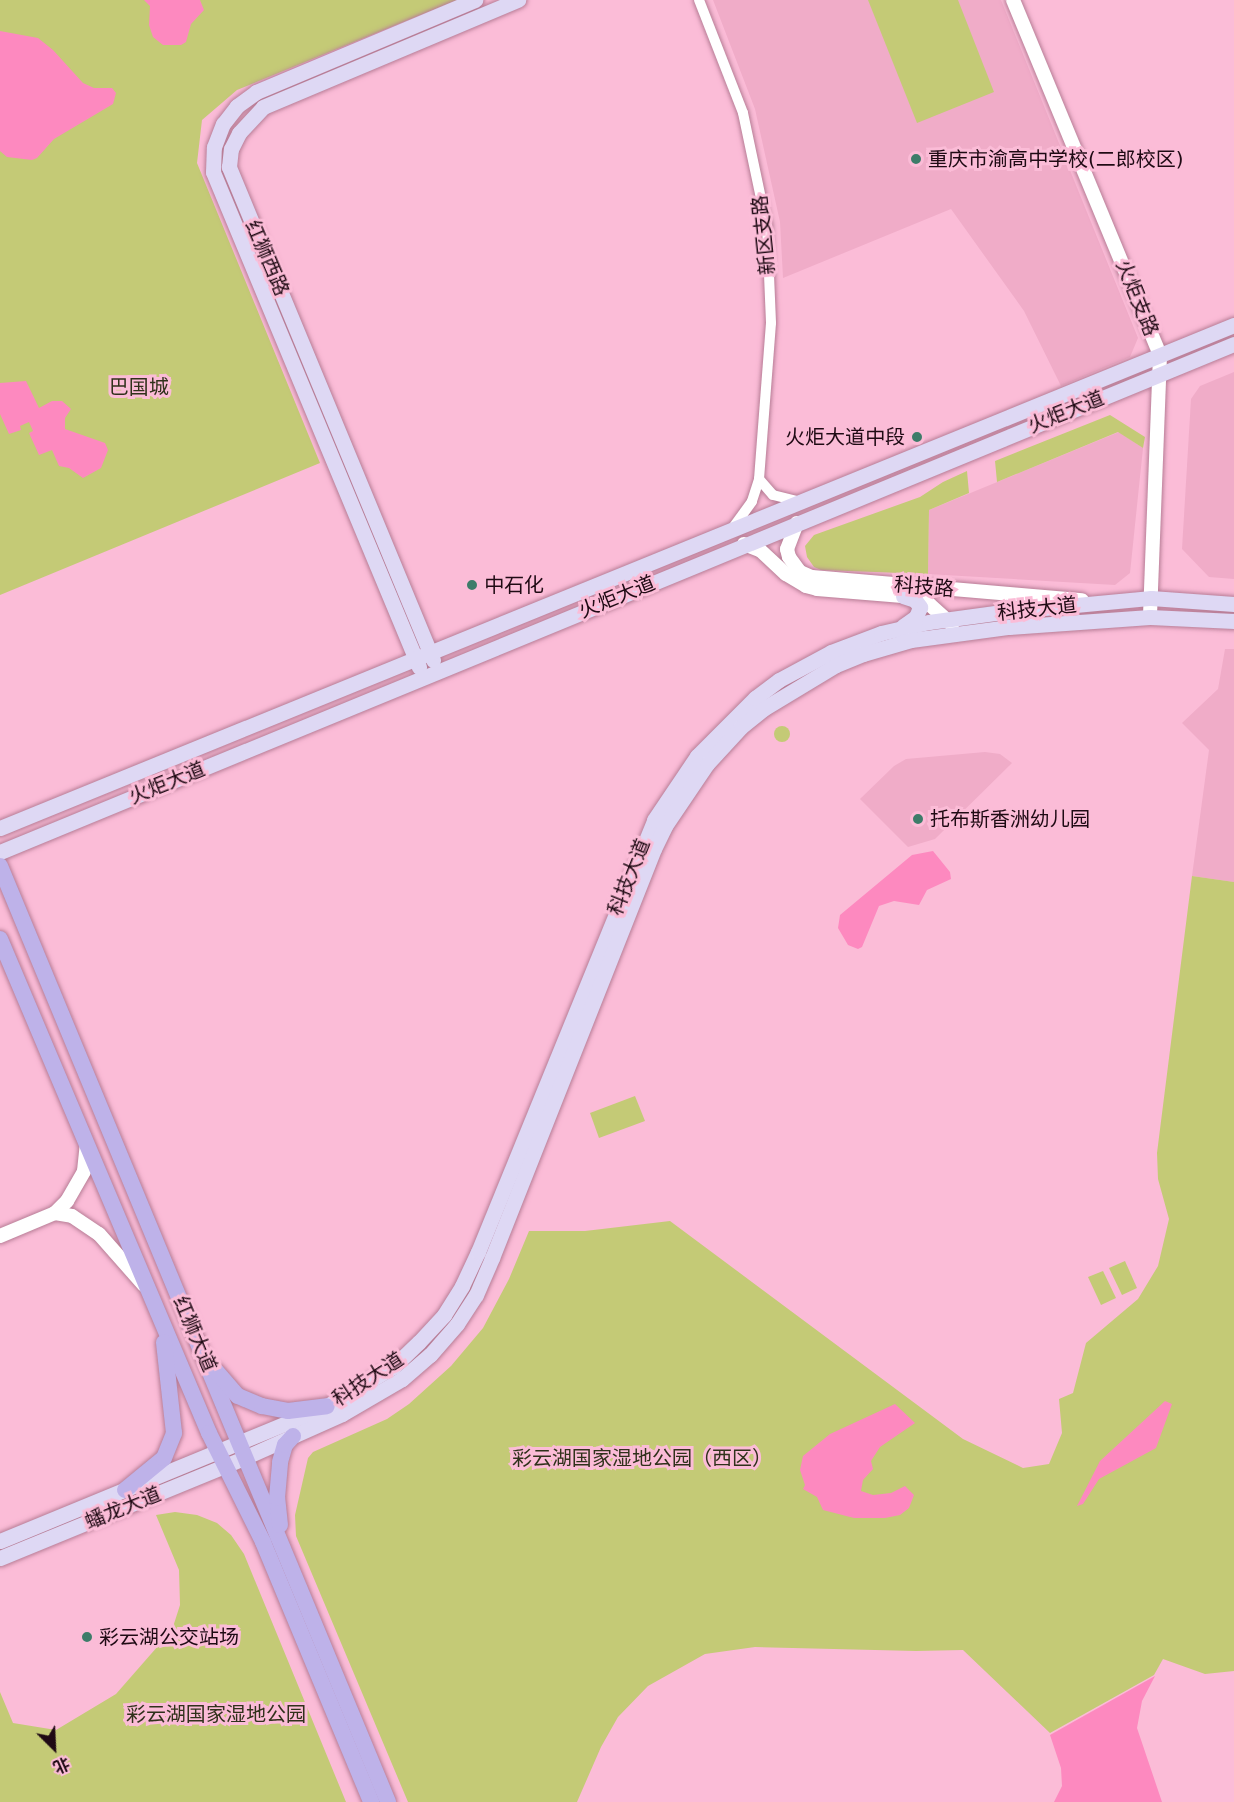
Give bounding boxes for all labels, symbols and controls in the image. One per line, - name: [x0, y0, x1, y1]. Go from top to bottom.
- place label: 重庆市渝高中学校(二郎校区): [928, 147, 1184, 171]
- marker: 重庆市渝高中学校(二郎校区): [909, 152, 923, 166]
- street label: 新区支路: [748, 194, 780, 276]
- street label: 红狮西路: [240, 216, 294, 300]
- street label: 火炬支路: [1111, 256, 1163, 340]
- park label: 巴国城: [109, 375, 169, 399]
- street label: 火炬大道: [1024, 386, 1108, 438]
- place label: 火炬大道中段: [785, 425, 905, 449]
- marker: 火炬大道中段: [910, 430, 924, 444]
- street label: 火炬大道: [575, 571, 659, 623]
- street label: 科技路: [893, 572, 955, 602]
- place label: 中石化: [484, 573, 544, 597]
- marker: 中石化: [465, 578, 479, 592]
- street label: 科技大道: [996, 593, 1078, 625]
- street label: 火炬大道: [125, 757, 209, 809]
- place label: 托布斯香洲幼儿园: [930, 807, 1090, 831]
- marker: 托布斯香洲幼儿园: [911, 812, 925, 826]
- street label: 科技大道: [603, 835, 655, 919]
- street label: 红狮大道: [168, 1292, 222, 1376]
- street label: 科技大道: [328, 1347, 408, 1411]
- park label: 彩云湖国家湿地公园（西区）: [512, 1446, 772, 1470]
- street label: 蟠龙大道: [81, 1482, 165, 1534]
- place label: 彩云湖公交站场: [99, 1625, 239, 1649]
- marker: 彩云湖公交站场: [80, 1630, 94, 1644]
- park label: 彩云湖国家湿地公园: [126, 1702, 306, 1726]
- north arrow: [24, 1718, 84, 1778]
- text: 北: [50, 1753, 73, 1777]

